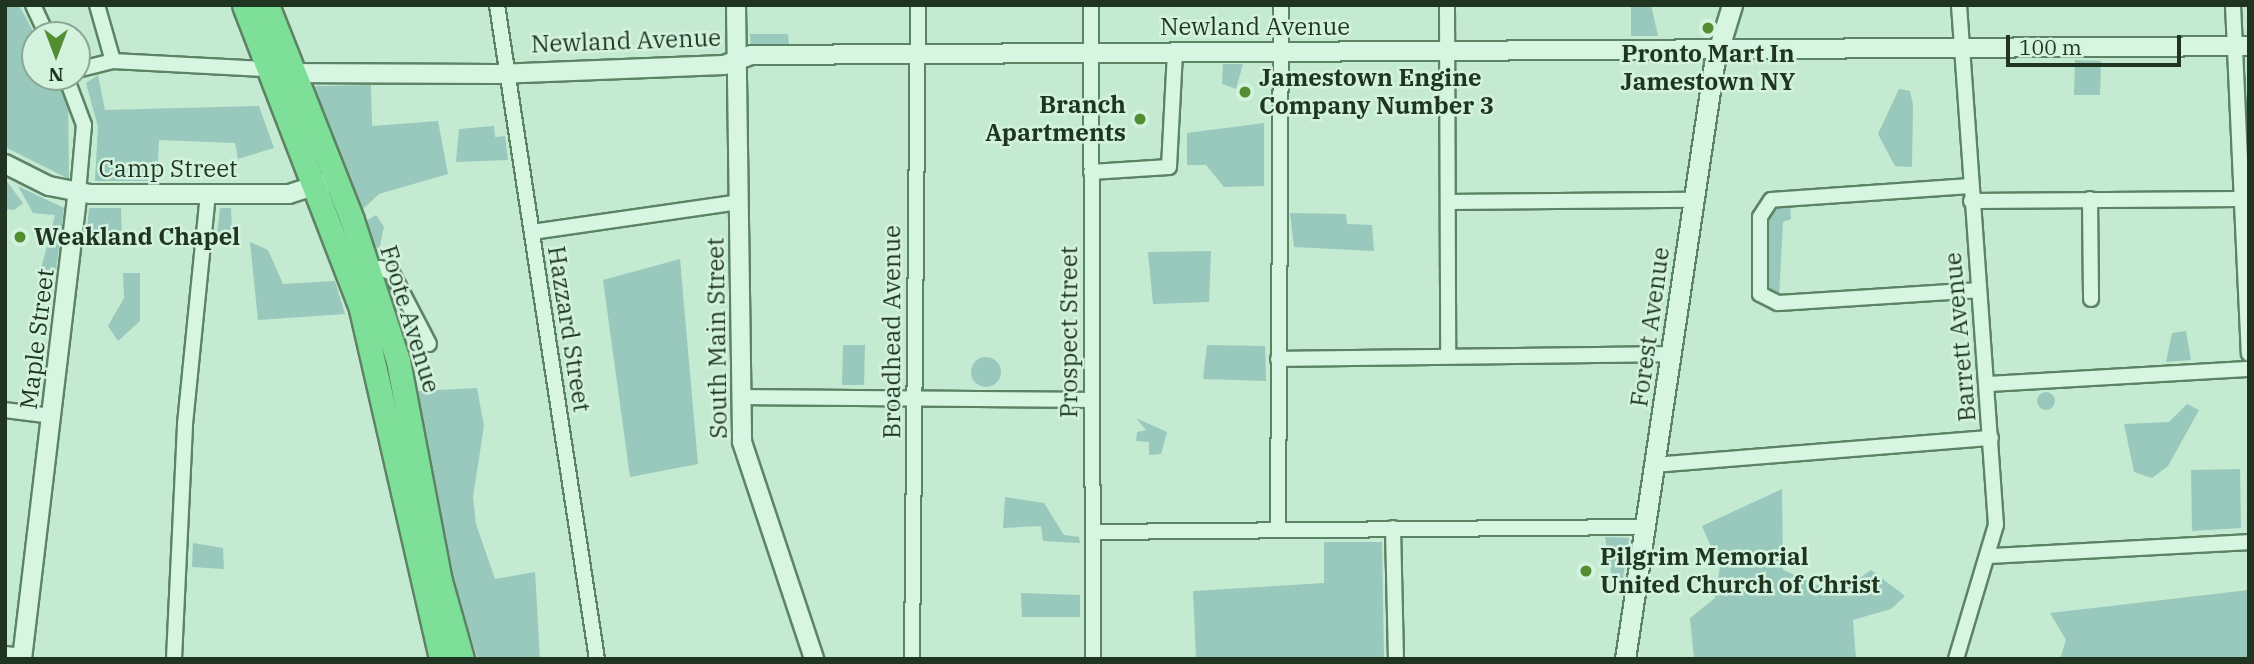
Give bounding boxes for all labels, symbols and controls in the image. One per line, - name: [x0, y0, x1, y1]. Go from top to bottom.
- street label: Newland Avenue: [1160, 13, 1350, 41]
- marker: Pronto Mart In Jamestown NY: [1700, 20, 1716, 36]
- north arrow: [21, 21, 91, 91]
- scale bar: [2009, 21, 2184, 65]
- street label: Newland Avenue: [530, 23, 722, 59]
- text: 100 m: [2019, 33, 2082, 61]
- place label: Pronto Mart In Jamestown NY: [1620, 40, 1796, 96]
- text: N: [48, 63, 64, 87]
- place label: Jamestown Engine Company Number 3: [1259, 64, 1494, 120]
- marker: Jamestown Engine Company Number 3: [1237, 84, 1253, 100]
- place label: Branch Apartments: [985, 91, 1126, 147]
- marker: Branch Apartments: [1132, 111, 1148, 127]
- street label: Camp Street: [98, 155, 238, 183]
- place label: Weakland Chapel: [34, 223, 240, 251]
- street label: Broadhead Avenue: [878, 225, 906, 439]
- marker: Weakland Chapel: [12, 229, 28, 245]
- street label: South Main Street: [701, 237, 733, 439]
- street label: Foote Avenue: [374, 242, 446, 396]
- street label: Hazzard Street: [542, 244, 596, 414]
- street label: Forest Avenue: [1625, 245, 1675, 409]
- street label: Prospect Street: [1055, 246, 1083, 418]
- street label: Barrett Avenue: [1938, 251, 1982, 423]
- street label: Maple Street: [14, 267, 60, 411]
- place label: Pilgrim Memorial United Church of Christ: [1600, 543, 1880, 599]
- marker: Pilgrim Memorial United Church of Christ: [1578, 563, 1594, 579]

